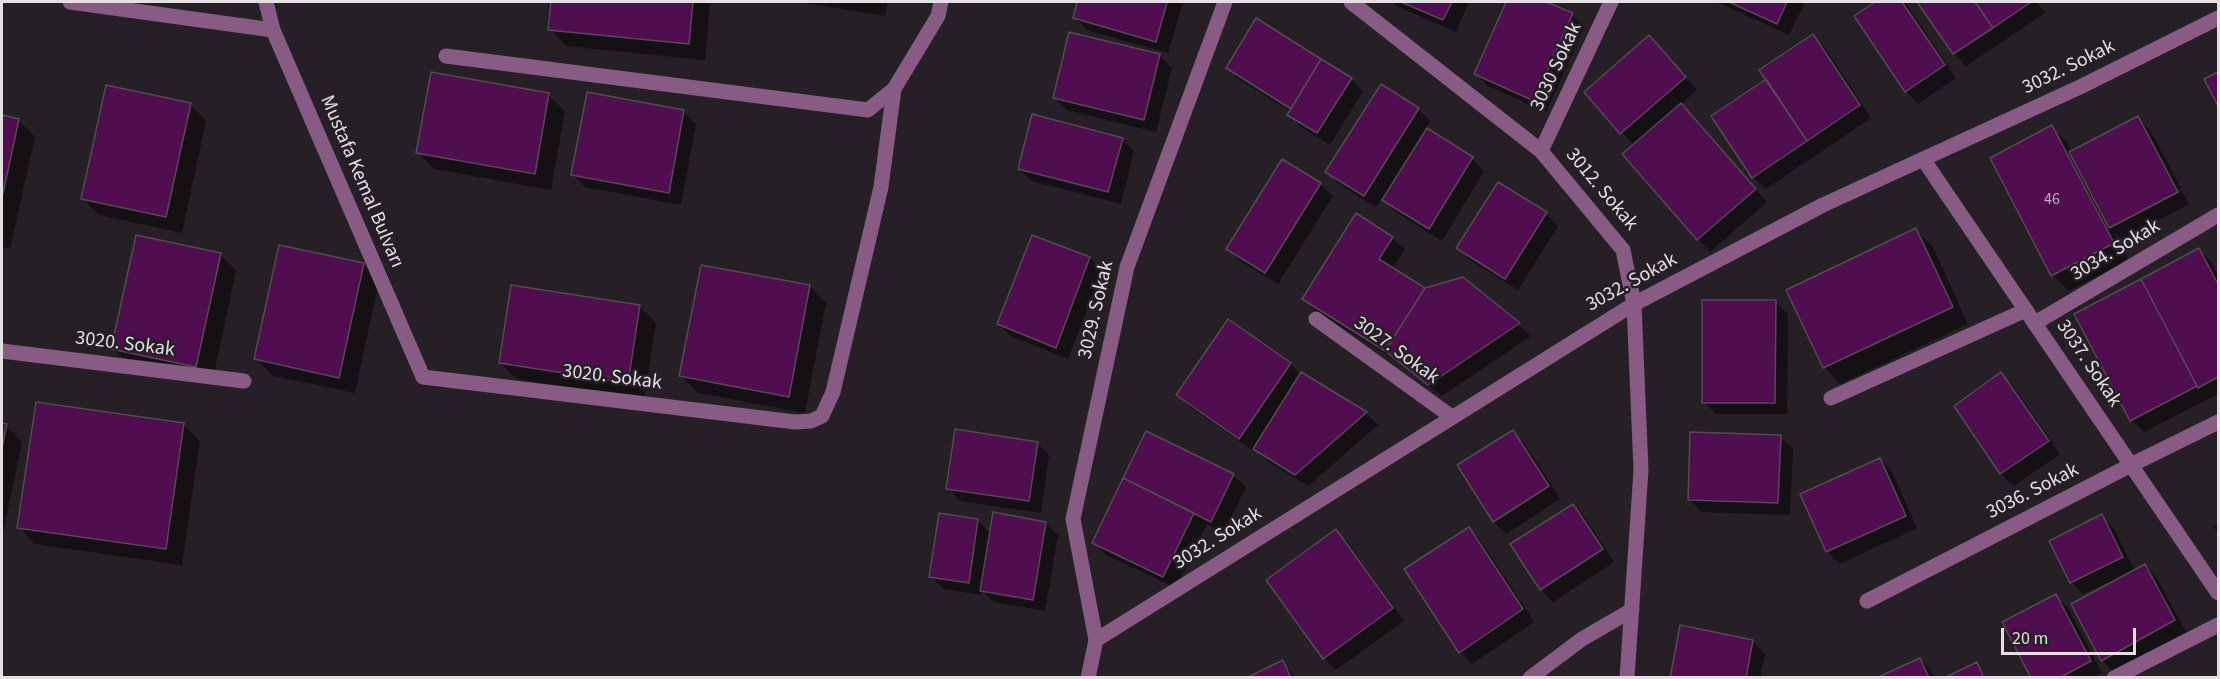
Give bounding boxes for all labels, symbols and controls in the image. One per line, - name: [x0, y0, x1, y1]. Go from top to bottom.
- street label: 3030 Sokak: [1526, 19, 1588, 115]
- street label: 3032. Sokak: [2019, 35, 2119, 101]
- street label: Mustafa Kemal Bulvarı: [314, 92, 408, 272]
- street label: 3012. Sokak: [1560, 144, 1642, 236]
- house number: 46: [2044, 190, 2060, 210]
- street label: 3034. Sokak: [2067, 215, 2165, 287]
- street label: 3032. Sokak: [1582, 248, 1682, 318]
- street label: 3029. Sokak: [1074, 259, 1120, 361]
- street label: 3027. Sokak: [1349, 312, 1443, 390]
- street label: 3037. Sokak: [2050, 316, 2126, 412]
- street label: 3020. Sokak: [74, 327, 176, 363]
- street label: 3020. Sokak: [561, 360, 663, 396]
- street label: 3036. Sokak: [1983, 459, 2083, 525]
- street label: 3032. Sokak: [1169, 502, 1267, 576]
- scale bar: [2004, 616, 2139, 654]
- text: 20 m: [2012, 626, 2048, 651]

